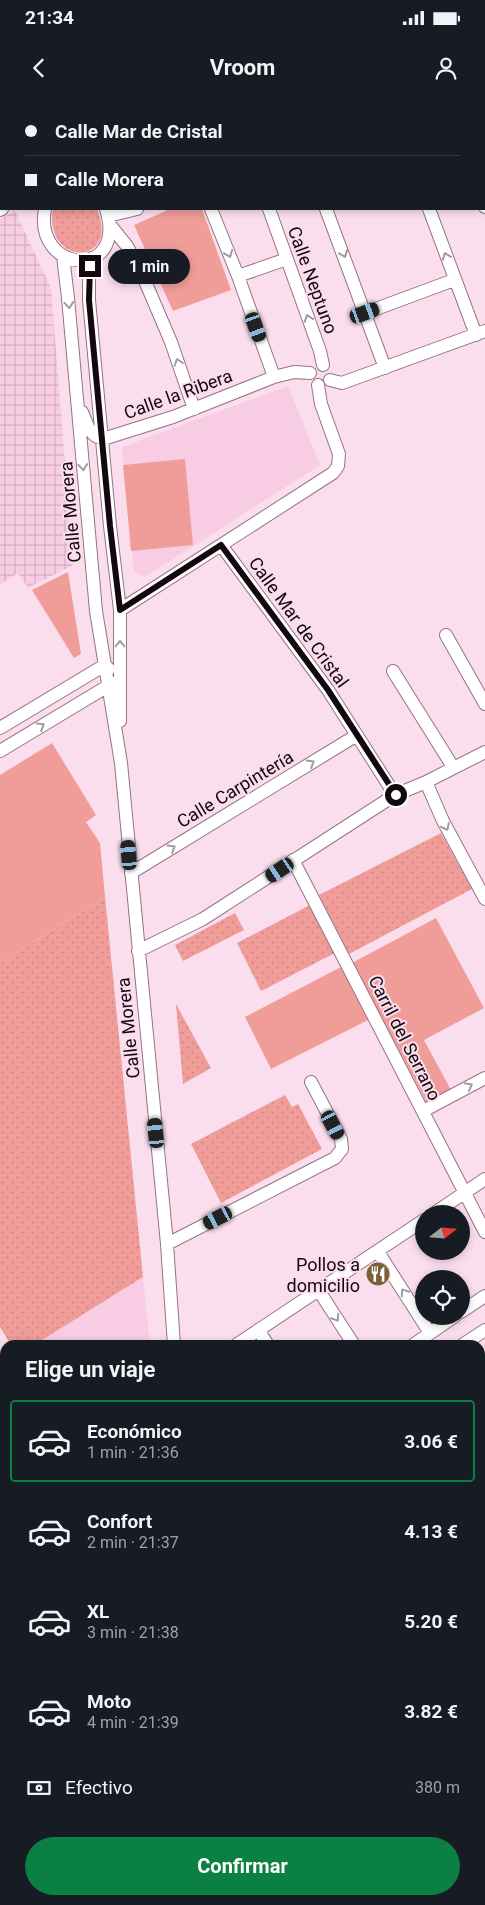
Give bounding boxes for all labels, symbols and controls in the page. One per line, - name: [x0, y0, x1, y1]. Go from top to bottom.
- text: 21:34: [25, 6, 74, 29]
- icon: back: [25, 54, 53, 82]
- icon: person: [432, 54, 460, 82]
- text: Vroom: [210, 55, 275, 80]
- text: Calle Mar de Cristal: [55, 120, 223, 143]
- text: Calle Morera: [55, 168, 164, 191]
- street label: Calle Neptuno: [284, 223, 342, 337]
- callout: 1 min: [108, 248, 190, 284]
- one-way arrow: [222, 249, 233, 258]
- one-way arrow: [337, 249, 348, 258]
- one-way arrow: [442, 253, 452, 261]
- route end: [79, 255, 101, 277]
- text: 1 min: [129, 257, 169, 276]
- one-way arrow: [63, 301, 74, 309]
- car: [348, 301, 381, 325]
- car: [243, 310, 268, 344]
- one-way arrow: [304, 314, 314, 323]
- one-way arrow: [174, 359, 184, 367]
- street label: Calle la Ribera: [121, 365, 235, 423]
- street label: Calle Morera: [55, 461, 85, 563]
- one-way arrow: [77, 463, 88, 471]
- street label: Calle Mar de Cristal: [245, 553, 353, 691]
- one-way arrow: [115, 640, 125, 648]
- one-way arrow: [36, 722, 45, 732]
- street label: Calle Carpintería: [173, 746, 297, 832]
- one-way arrow: [305, 760, 314, 770]
- route start: [385, 784, 407, 806]
- one-way arrow: [440, 821, 450, 830]
- car: [120, 839, 137, 871]
- one-way arrow: [167, 844, 176, 854]
- car: [263, 855, 296, 885]
- street label: Carril del Serrano: [364, 972, 446, 1104]
- street label: Calle Morera: [112, 977, 144, 1079]
- one-way arrow: [464, 1083, 473, 1093]
- car: [319, 1108, 346, 1142]
- car: [146, 1117, 165, 1149]
- car: [201, 1205, 234, 1231]
- north arrow: [415, 1205, 470, 1260]
- map controls: [415, 1205, 470, 1325]
- place label: Pollos a domicilio: [287, 1254, 360, 1296]
- restaurant icon: Pollos a domicilio: [365, 1261, 391, 1287]
- button: locate: [415, 1270, 470, 1325]
- one-way arrow: [401, 1289, 410, 1298]
- one-way arrow: [330, 1313, 340, 1322]
- text: Elige un viaje: [25, 1357, 155, 1382]
- icon: car: [27, 1419, 72, 1464]
- text: Económico: [87, 1420, 182, 1443]
- text: 3.06 €: [404, 1430, 458, 1453]
- text: 1 min · 21:36: [87, 1443, 179, 1462]
- icon: car: [27, 1509, 72, 1554]
- text: Confort: [87, 1510, 152, 1533]
- text: 4.13 €: [404, 1520, 458, 1543]
- text: 2 min · 21:37: [87, 1533, 179, 1552]
- icon: car: [27, 1599, 72, 1644]
- text: XL: [87, 1600, 109, 1623]
- text: 5.20 €: [404, 1610, 458, 1633]
- text: 3 min · 21:38: [87, 1623, 179, 1642]
- icon: car: [27, 1689, 72, 1734]
- text: Moto: [87, 1690, 131, 1713]
- text: 3.82 €: [404, 1700, 458, 1723]
- text: 4 min · 21:39: [87, 1713, 179, 1732]
- icon: cash: [25, 1774, 53, 1802]
- text: Efectivo: [65, 1776, 133, 1799]
- text: 380 m: [415, 1778, 460, 1797]
- button: Confirmar: [25, 1837, 460, 1895]

